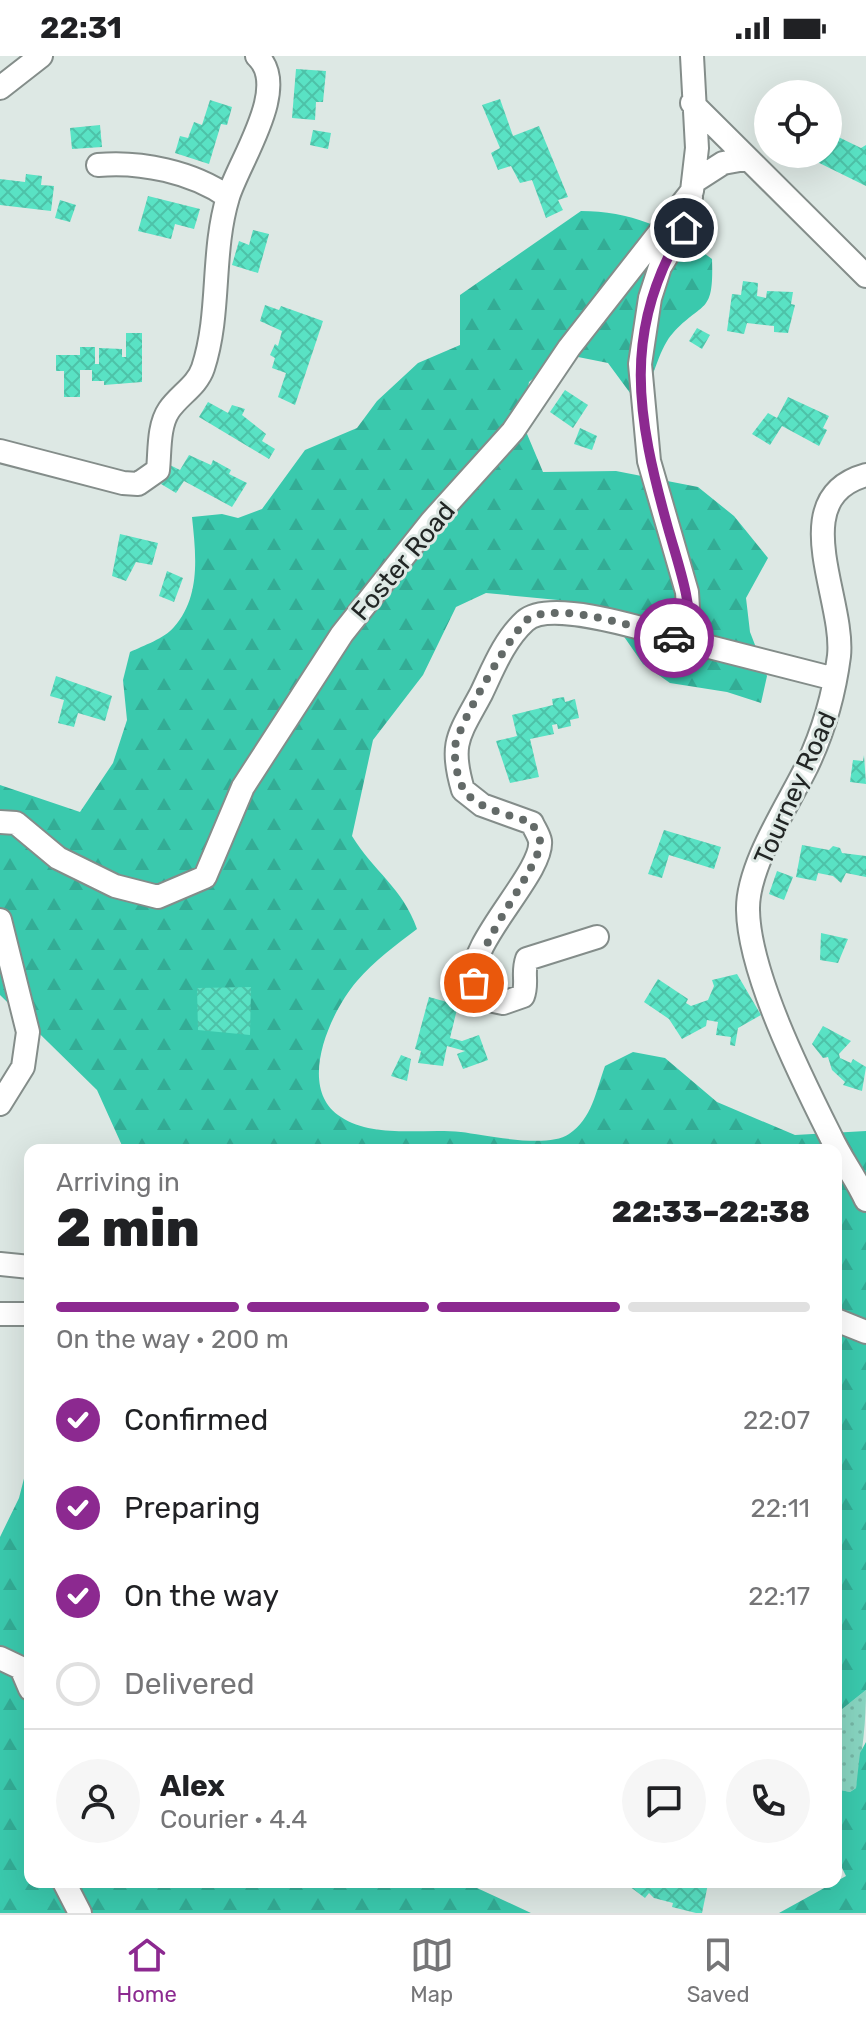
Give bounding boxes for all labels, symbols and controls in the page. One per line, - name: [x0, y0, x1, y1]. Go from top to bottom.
- text: 22:31: [40, 10, 122, 46]
- map controls: [754, 80, 842, 168]
- button: locate: [754, 80, 842, 168]
- pin: [650, 194, 718, 262]
- icon: home: [662, 206, 706, 250]
- street label: Foster Road: [345, 496, 462, 627]
- courier: [634, 598, 714, 678]
- icon: car: [652, 616, 696, 660]
- street label: Tourney Road: [748, 707, 843, 870]
- pin: [440, 949, 508, 1017]
- icon: bag: [452, 961, 496, 1005]
- text: Arriving in: [56, 1167, 180, 1198]
- text: 22:33–22:38: [612, 1194, 810, 1230]
- text: 2 min: [56, 1197, 200, 1259]
- text: On the way · 200 m: [56, 1324, 289, 1355]
- icon: check: [56, 1398, 100, 1442]
- text: Confirmed: [124, 1402, 268, 1438]
- text: 22:07: [743, 1405, 810, 1436]
- icon: check: [56, 1486, 100, 1530]
- text: Preparing: [124, 1490, 260, 1526]
- text: 22:11: [751, 1493, 810, 1524]
- icon: check: [56, 1574, 100, 1618]
- text: On the way: [124, 1578, 279, 1614]
- text: 22:17: [748, 1581, 810, 1612]
- text: Delivered: [124, 1666, 255, 1702]
- button: person: [56, 1759, 140, 1843]
- button: chat: [622, 1759, 706, 1843]
- button: phone: [726, 1759, 810, 1843]
- text: Alex: [160, 1768, 225, 1804]
- text: Courier · 4.4: [160, 1804, 307, 1835]
- tab: Home: [116, 1933, 177, 2008]
- tab: Map: [410, 1933, 454, 2008]
- tab: Saved: [687, 1933, 749, 2008]

